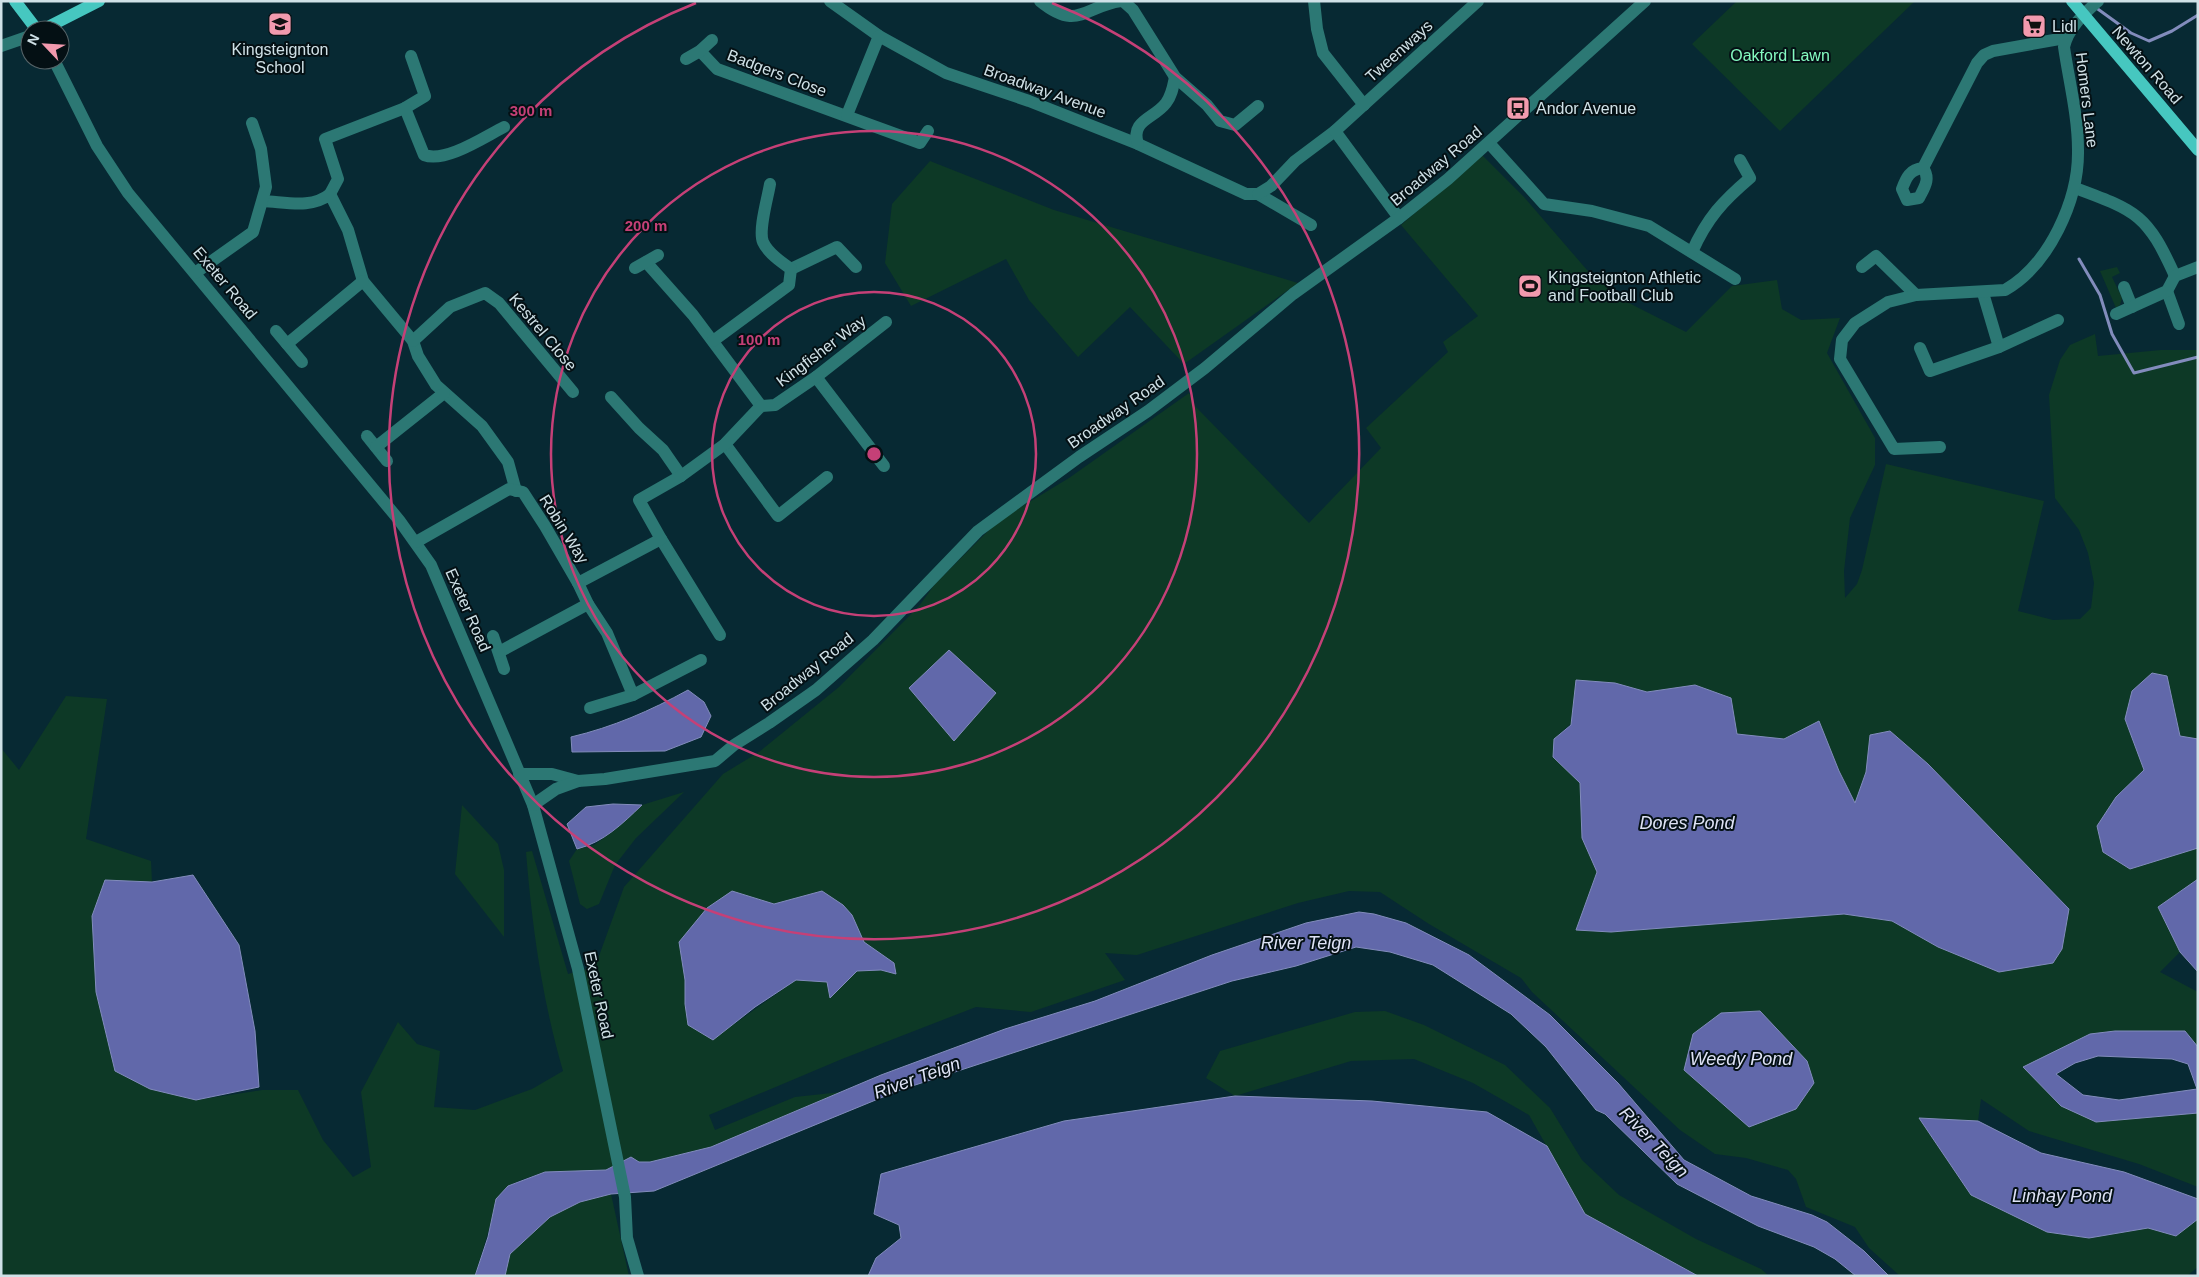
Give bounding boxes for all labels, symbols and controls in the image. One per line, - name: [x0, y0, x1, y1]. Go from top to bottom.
- school or university icon: Kingsteignton School: [267, 11, 293, 37]
- supermarket icon: Lidl: [2021, 13, 2047, 39]
- street label: Tweenways: [1362, 17, 1436, 85]
- place label: Lidl: [2052, 18, 2077, 35]
- north arrow: [20, 20, 70, 70]
- street label: Newton Road: [2109, 23, 2185, 107]
- text: N: [24, 32, 43, 47]
- place label: Kingsteignton School: [232, 41, 328, 76]
- street label: Badgers Close: [725, 46, 829, 100]
- park label: Oakford Lawn: [1730, 47, 1830, 64]
- street label: Homers Lane: [2073, 51, 2101, 149]
- street label: Broadway Avenue: [982, 61, 1108, 121]
- bus stop icon: Andor Avenue: [1505, 95, 1531, 121]
- place label: Andor Avenue: [1536, 100, 1636, 117]
- text: 300 m: [510, 102, 552, 119]
- street label: Broadway Road: [1387, 123, 1485, 209]
- text: 200 m: [625, 217, 667, 234]
- street label: Exeter Road: [190, 243, 260, 323]
- place label: Kingsteignton Athletic and Football Club: [1548, 269, 1701, 304]
- sports icon: Kingsteignton Athletic and Football Club: [1517, 273, 1543, 299]
- street label: Kestrel Close: [506, 290, 580, 374]
- street label: Kingfisher Way: [773, 312, 869, 390]
- text: 100 m: [738, 331, 780, 348]
- street label: Broadway Road: [1064, 372, 1168, 452]
- centre of rings: [865, 445, 883, 463]
- street label: Robin Way: [536, 492, 592, 566]
- street label: Exeter Road: [442, 566, 494, 654]
- street label: Broadway Road: [757, 630, 857, 714]
- water label: Dores Pond: [1639, 813, 1736, 833]
- water label: River Teign: [1261, 933, 1351, 953]
- street label: Exeter Road: [581, 950, 617, 1040]
- water label: Weedy Pond: [1690, 1049, 1793, 1069]
- water label: River Teign: [871, 1053, 963, 1103]
- water label: River Teign: [1615, 1103, 1693, 1181]
- water label: Linhay Pond: [2012, 1186, 2113, 1206]

